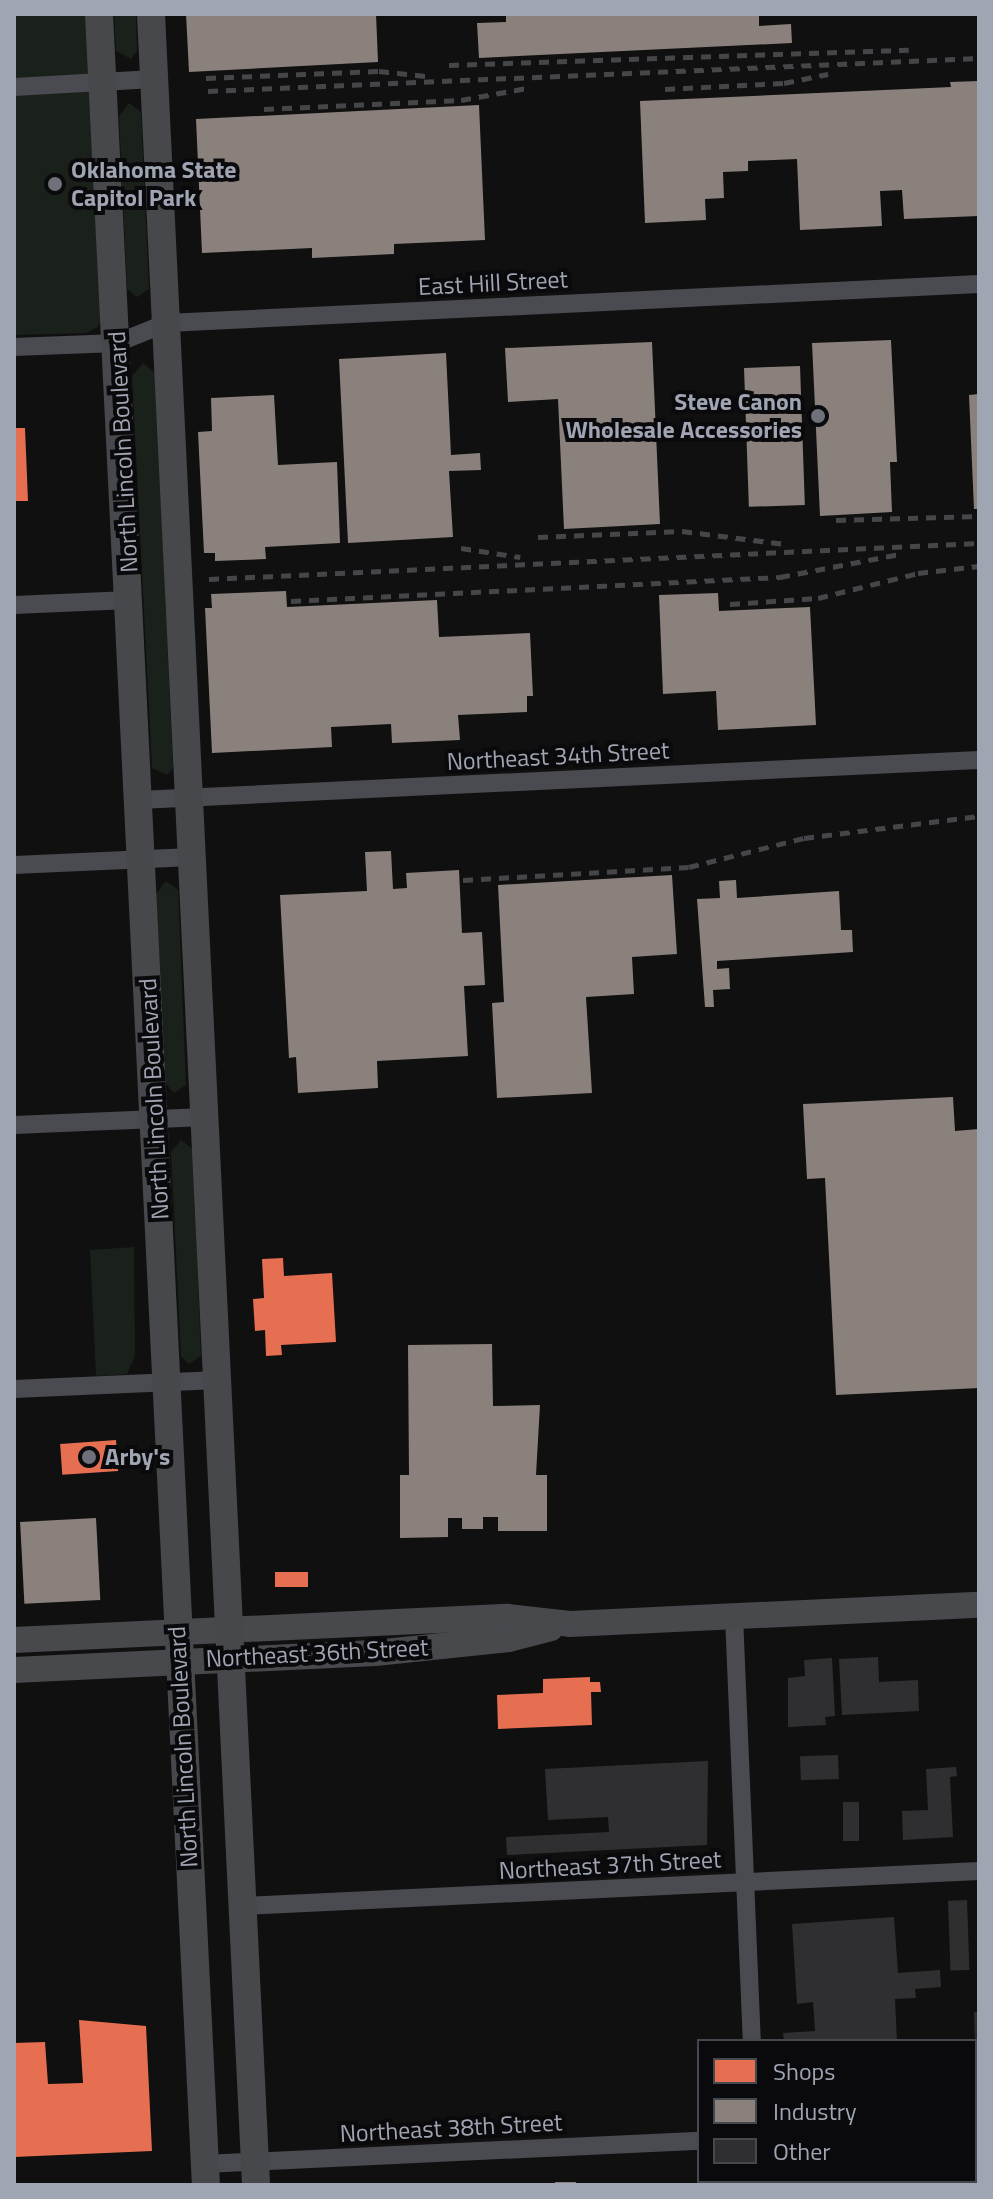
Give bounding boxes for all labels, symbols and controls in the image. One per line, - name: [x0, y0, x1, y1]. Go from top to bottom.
- place label: Oklahoma State Capitol Park: [71, 156, 236, 212]
- marker: Oklahoma State Capitol Park: [46, 175, 64, 193]
- street label: East Hill Street: [417, 265, 569, 301]
- street label: North Lincoln Boulevard: [102, 331, 144, 573]
- place label: Steve Canon Wholesale Accessories: [565, 388, 802, 444]
- marker: Steve Canon Wholesale Accessories: [809, 407, 827, 425]
- street label: Northeast 34th Street: [446, 736, 670, 776]
- street label: North Lincoln Boulevard: [133, 978, 175, 1220]
- place label: Arby's: [105, 1443, 170, 1471]
- marker: Arby's: [80, 1448, 98, 1466]
- street label: North Lincoln Boulevard: [162, 1626, 204, 1868]
- street label: Northeast 36th Street: [205, 1633, 429, 1673]
- street label: Northeast 37th Street: [498, 1845, 722, 1885]
- legend: [697, 2039, 977, 2183]
- text: Shops: [773, 2053, 835, 2089]
- text: Industry: [773, 2093, 857, 2129]
- street label: Northeast 38th Street: [339, 2108, 563, 2148]
- text: Other: [773, 2133, 831, 2169]

